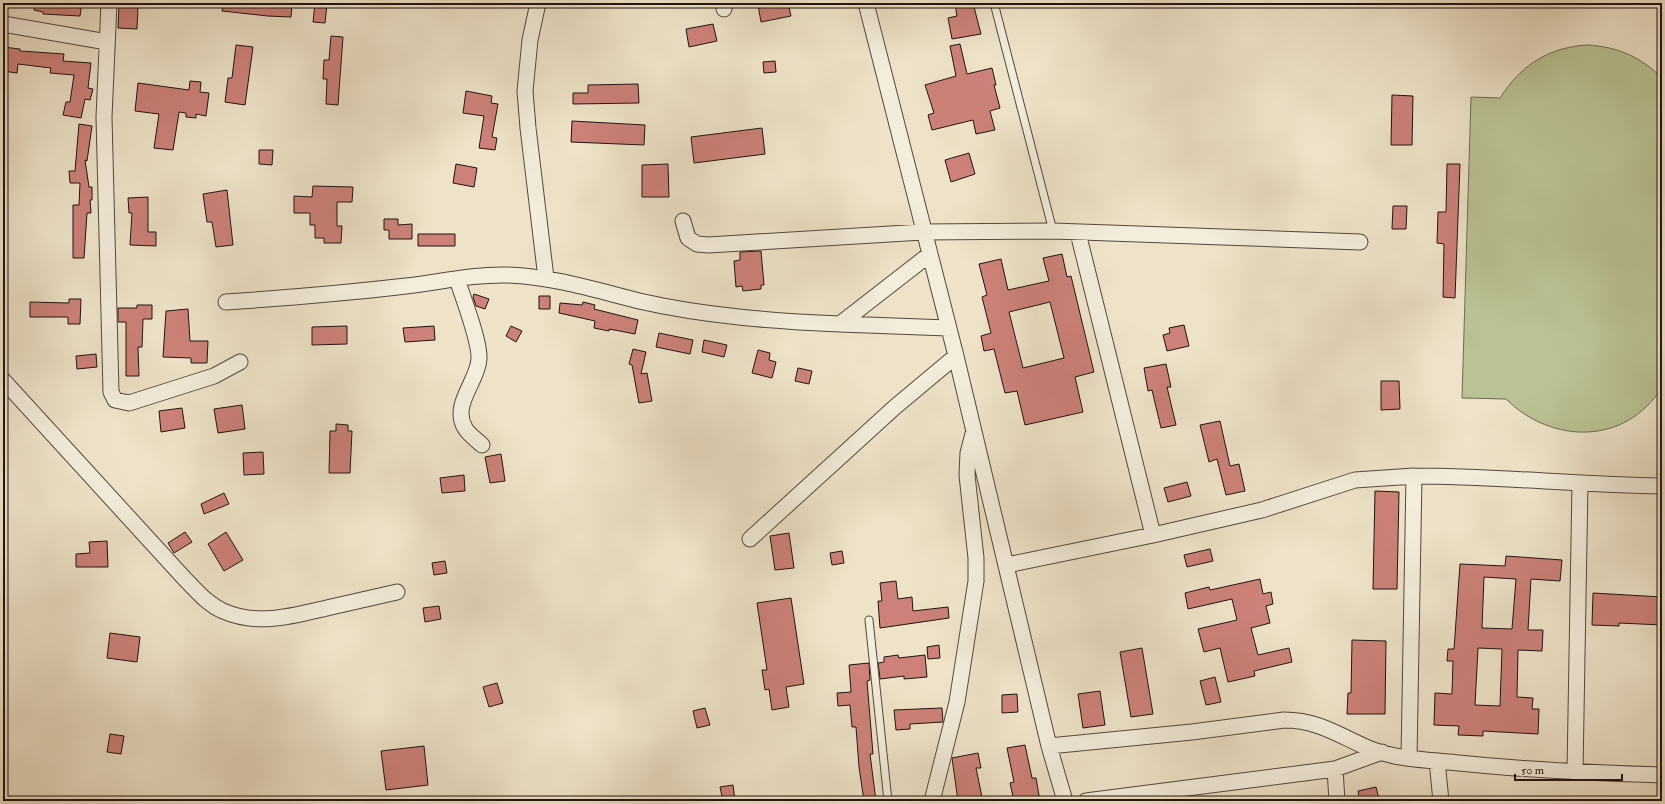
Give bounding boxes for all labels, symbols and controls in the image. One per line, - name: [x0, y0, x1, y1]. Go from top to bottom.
- scale bar: [1515, 756, 1622, 782]
- text: 50 m: [1521, 763, 1545, 778]

